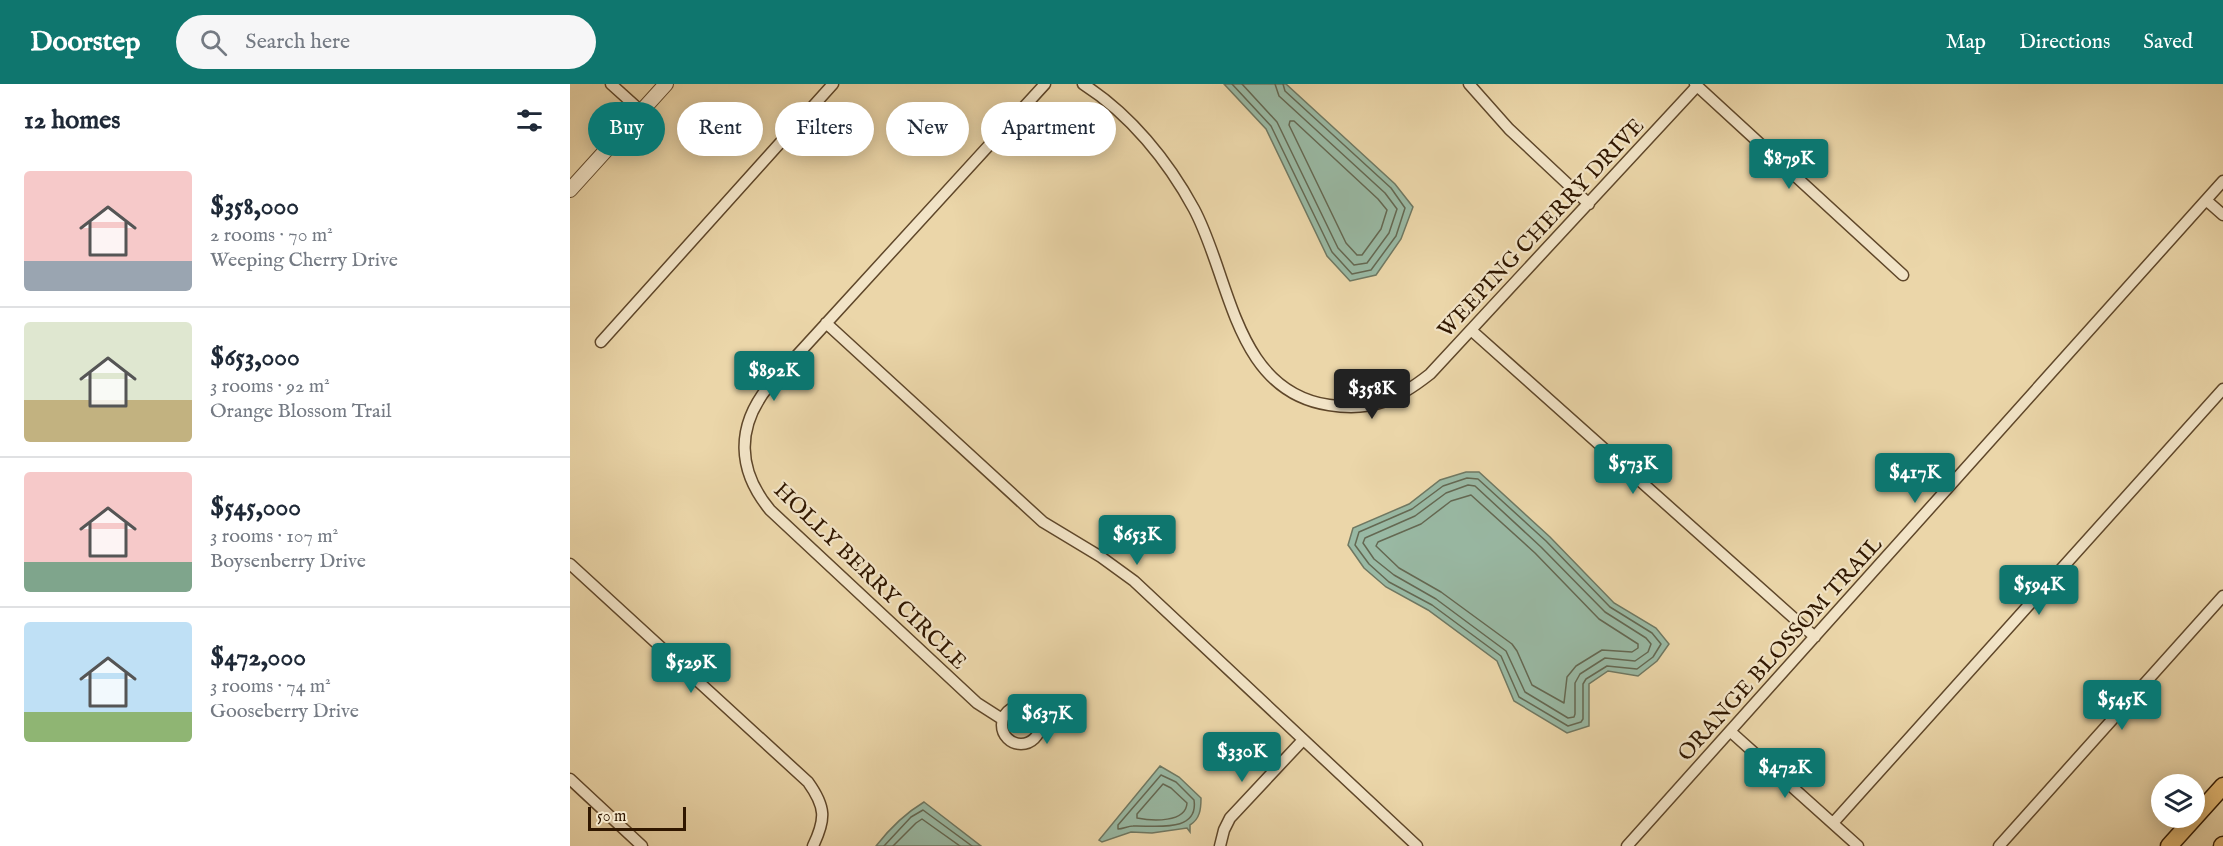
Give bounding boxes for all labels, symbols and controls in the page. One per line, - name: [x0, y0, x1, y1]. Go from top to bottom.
- search box: [176, 15, 596, 69]
- text: Doorstep: [30, 25, 140, 60]
- icon: search: [197, 26, 230, 59]
- text: Search here: [245, 28, 350, 56]
- text: Map: [1946, 29, 1986, 56]
- text: Directions: [2019, 29, 2110, 56]
- text: Saved: [2143, 29, 2193, 56]
- chip: Buy: [588, 102, 665, 156]
- chip: Rent: [677, 102, 763, 156]
- chip: Filters: [775, 102, 874, 156]
- chip: New: [886, 102, 969, 156]
- chip: Apartment: [981, 102, 1116, 156]
- text: 12 homes: [24, 104, 120, 137]
- icon: filters: [513, 104, 546, 137]
- street label: WEEPING CHERRY DRIVE: [1432, 113, 1651, 344]
- pin: $879K: [1747, 139, 1831, 190]
- text: $879K: [1763, 146, 1815, 171]
- text: $358,000: [210, 190, 299, 223]
- icon: home: [72, 195, 144, 267]
- text: 2 rooms · 70 m²: [210, 223, 333, 248]
- text: Weeping Cherry Drive: [210, 248, 398, 273]
- text: $653,000: [210, 341, 300, 374]
- icon: home: [72, 346, 144, 418]
- pin: $892K: [732, 351, 816, 402]
- text: $892K: [748, 358, 800, 383]
- pin: $358K: [1330, 369, 1414, 420]
- text: 3 rooms · 92 m²: [210, 374, 330, 399]
- text: $358K: [1348, 376, 1396, 401]
- text: Orange Blossom Trail: [210, 399, 392, 424]
- pin: $573K: [1591, 444, 1675, 495]
- text: $573K: [1608, 451, 1658, 476]
- pin: $417K: [1873, 453, 1957, 504]
- text: $417K: [1889, 460, 1941, 485]
- street label: HOLLY BERRY CIRCLE: [767, 477, 972, 676]
- text: $545,000: [210, 491, 301, 524]
- icon: home: [72, 496, 144, 568]
- pin: $653K: [1095, 515, 1179, 566]
- text: $653K: [1113, 522, 1161, 547]
- text: 3 rooms · 107 m²: [210, 524, 338, 549]
- street label: ORANGE BLOSSOM TRAIL: [1672, 531, 1889, 768]
- text: Boysenberry Drive: [210, 549, 366, 574]
- pin: $594K: [1997, 565, 2081, 616]
- text: $594K: [2013, 572, 2065, 597]
- text: $472,000: [210, 641, 306, 674]
- pin: $529K: [649, 643, 733, 694]
- icon: home: [72, 646, 144, 718]
- text: $529K: [666, 650, 716, 675]
- text: 3 rooms · 74 m²: [210, 674, 331, 699]
- pin: $545K: [2080, 680, 2164, 731]
- text: $545K: [2097, 687, 2147, 712]
- pin: $637K: [1005, 694, 1089, 745]
- text: Gooseberry Drive: [210, 699, 359, 724]
- text: $637K: [1022, 701, 1072, 726]
- pin: $330K: [1200, 732, 1284, 783]
- text: $330K: [1217, 739, 1267, 764]
- pin: $472K: [1743, 748, 1827, 799]
- text: $472K: [1758, 755, 1812, 780]
- map controls: [2151, 774, 2205, 828]
- button: layers: [2151, 774, 2205, 828]
- scale bar: [588, 804, 686, 832]
- text: 50 m: [597, 807, 626, 827]

